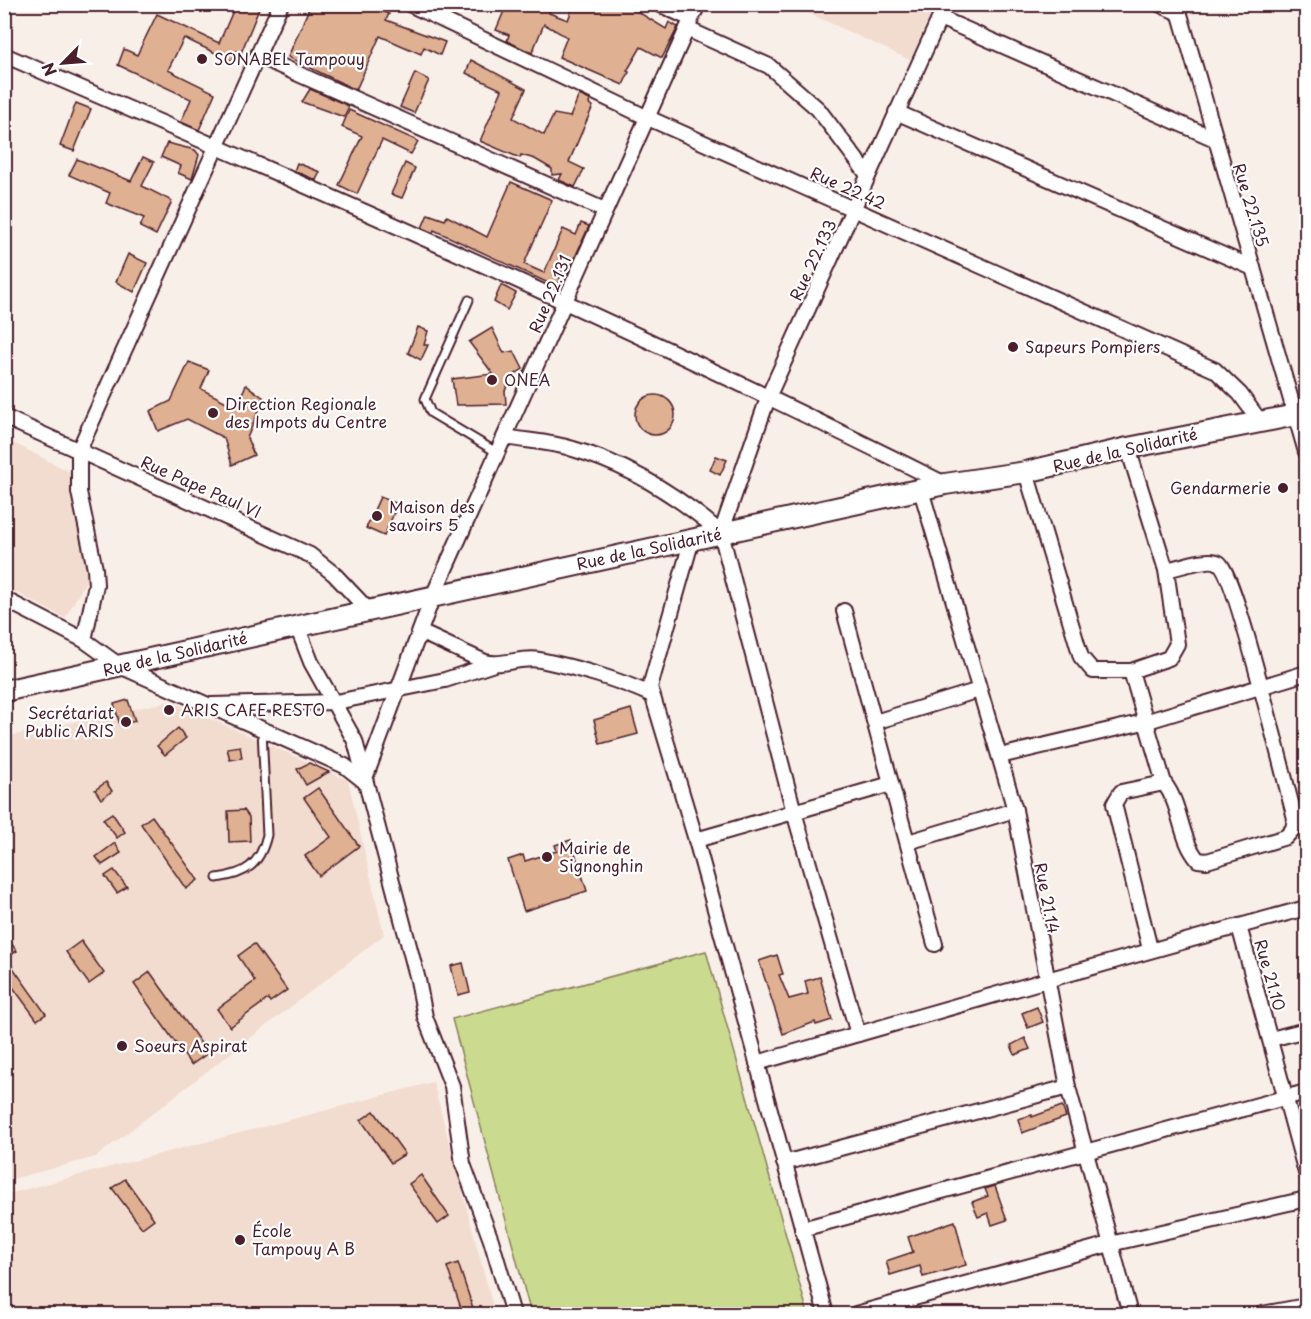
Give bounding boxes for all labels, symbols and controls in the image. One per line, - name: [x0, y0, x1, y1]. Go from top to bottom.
- north arrow: [33, 33, 93, 93]
- place label: SONABEL Tampouy: [214, 46, 365, 70]
- marker: SONABEL Tampouy: [195, 52, 209, 66]
- text: N: [35, 59, 62, 81]
- street label: Rue 22.42: [807, 160, 890, 214]
- street label: Rue 22.135: [1228, 160, 1276, 249]
- street label: Rue 22.133: [783, 215, 841, 304]
- street label: Rue 22.131: [522, 251, 576, 336]
- place label: Sapeurs Pompiers: [1025, 334, 1160, 358]
- marker: Sapeurs Pompiers: [1006, 340, 1020, 354]
- place label: ONEA: [504, 367, 551, 391]
- marker: ONEA: [485, 373, 499, 387]
- place label: Direction Regionale des Impots du Centre: [225, 391, 387, 433]
- marker: Direction Regionale des Impots du Centre: [206, 406, 220, 420]
- street label: Rue de la Solidarité: [1050, 421, 1199, 477]
- street label: Rue Pape Paul VI: [137, 449, 265, 523]
- place label: Gendarmerie: [1170, 475, 1271, 499]
- marker: Gendarmerie: [1276, 481, 1290, 495]
- place label: Maison des savoirs 5: [389, 494, 475, 536]
- marker: Maison des savoirs 5: [370, 509, 384, 523]
- street label: Rue de la Solidarité: [574, 521, 723, 575]
- street label: Rue de la Solidarité: [100, 625, 249, 681]
- place label: ARIS CAFE RESTO: [181, 697, 325, 721]
- place label: Secrétariat Public ARIS: [25, 700, 114, 742]
- marker: ARIS CAFE RESTO: [162, 703, 176, 717]
- marker: Secrétariat Public ARIS: [119, 715, 133, 729]
- place label: Mairie de Signonghin: [559, 835, 643, 877]
- marker: Mairie de Signonghin: [540, 850, 554, 864]
- street label: Rue 21.14: [1029, 860, 1067, 935]
- street label: Rue 21.10: [1249, 936, 1293, 1013]
- place label: Soeurs Aspirat: [134, 1033, 248, 1057]
- marker: Soeurs Aspirat: [115, 1039, 129, 1053]
- place label: École Tampouy A B: [252, 1218, 355, 1260]
- marker: École Tampouy A B: [233, 1233, 247, 1247]

